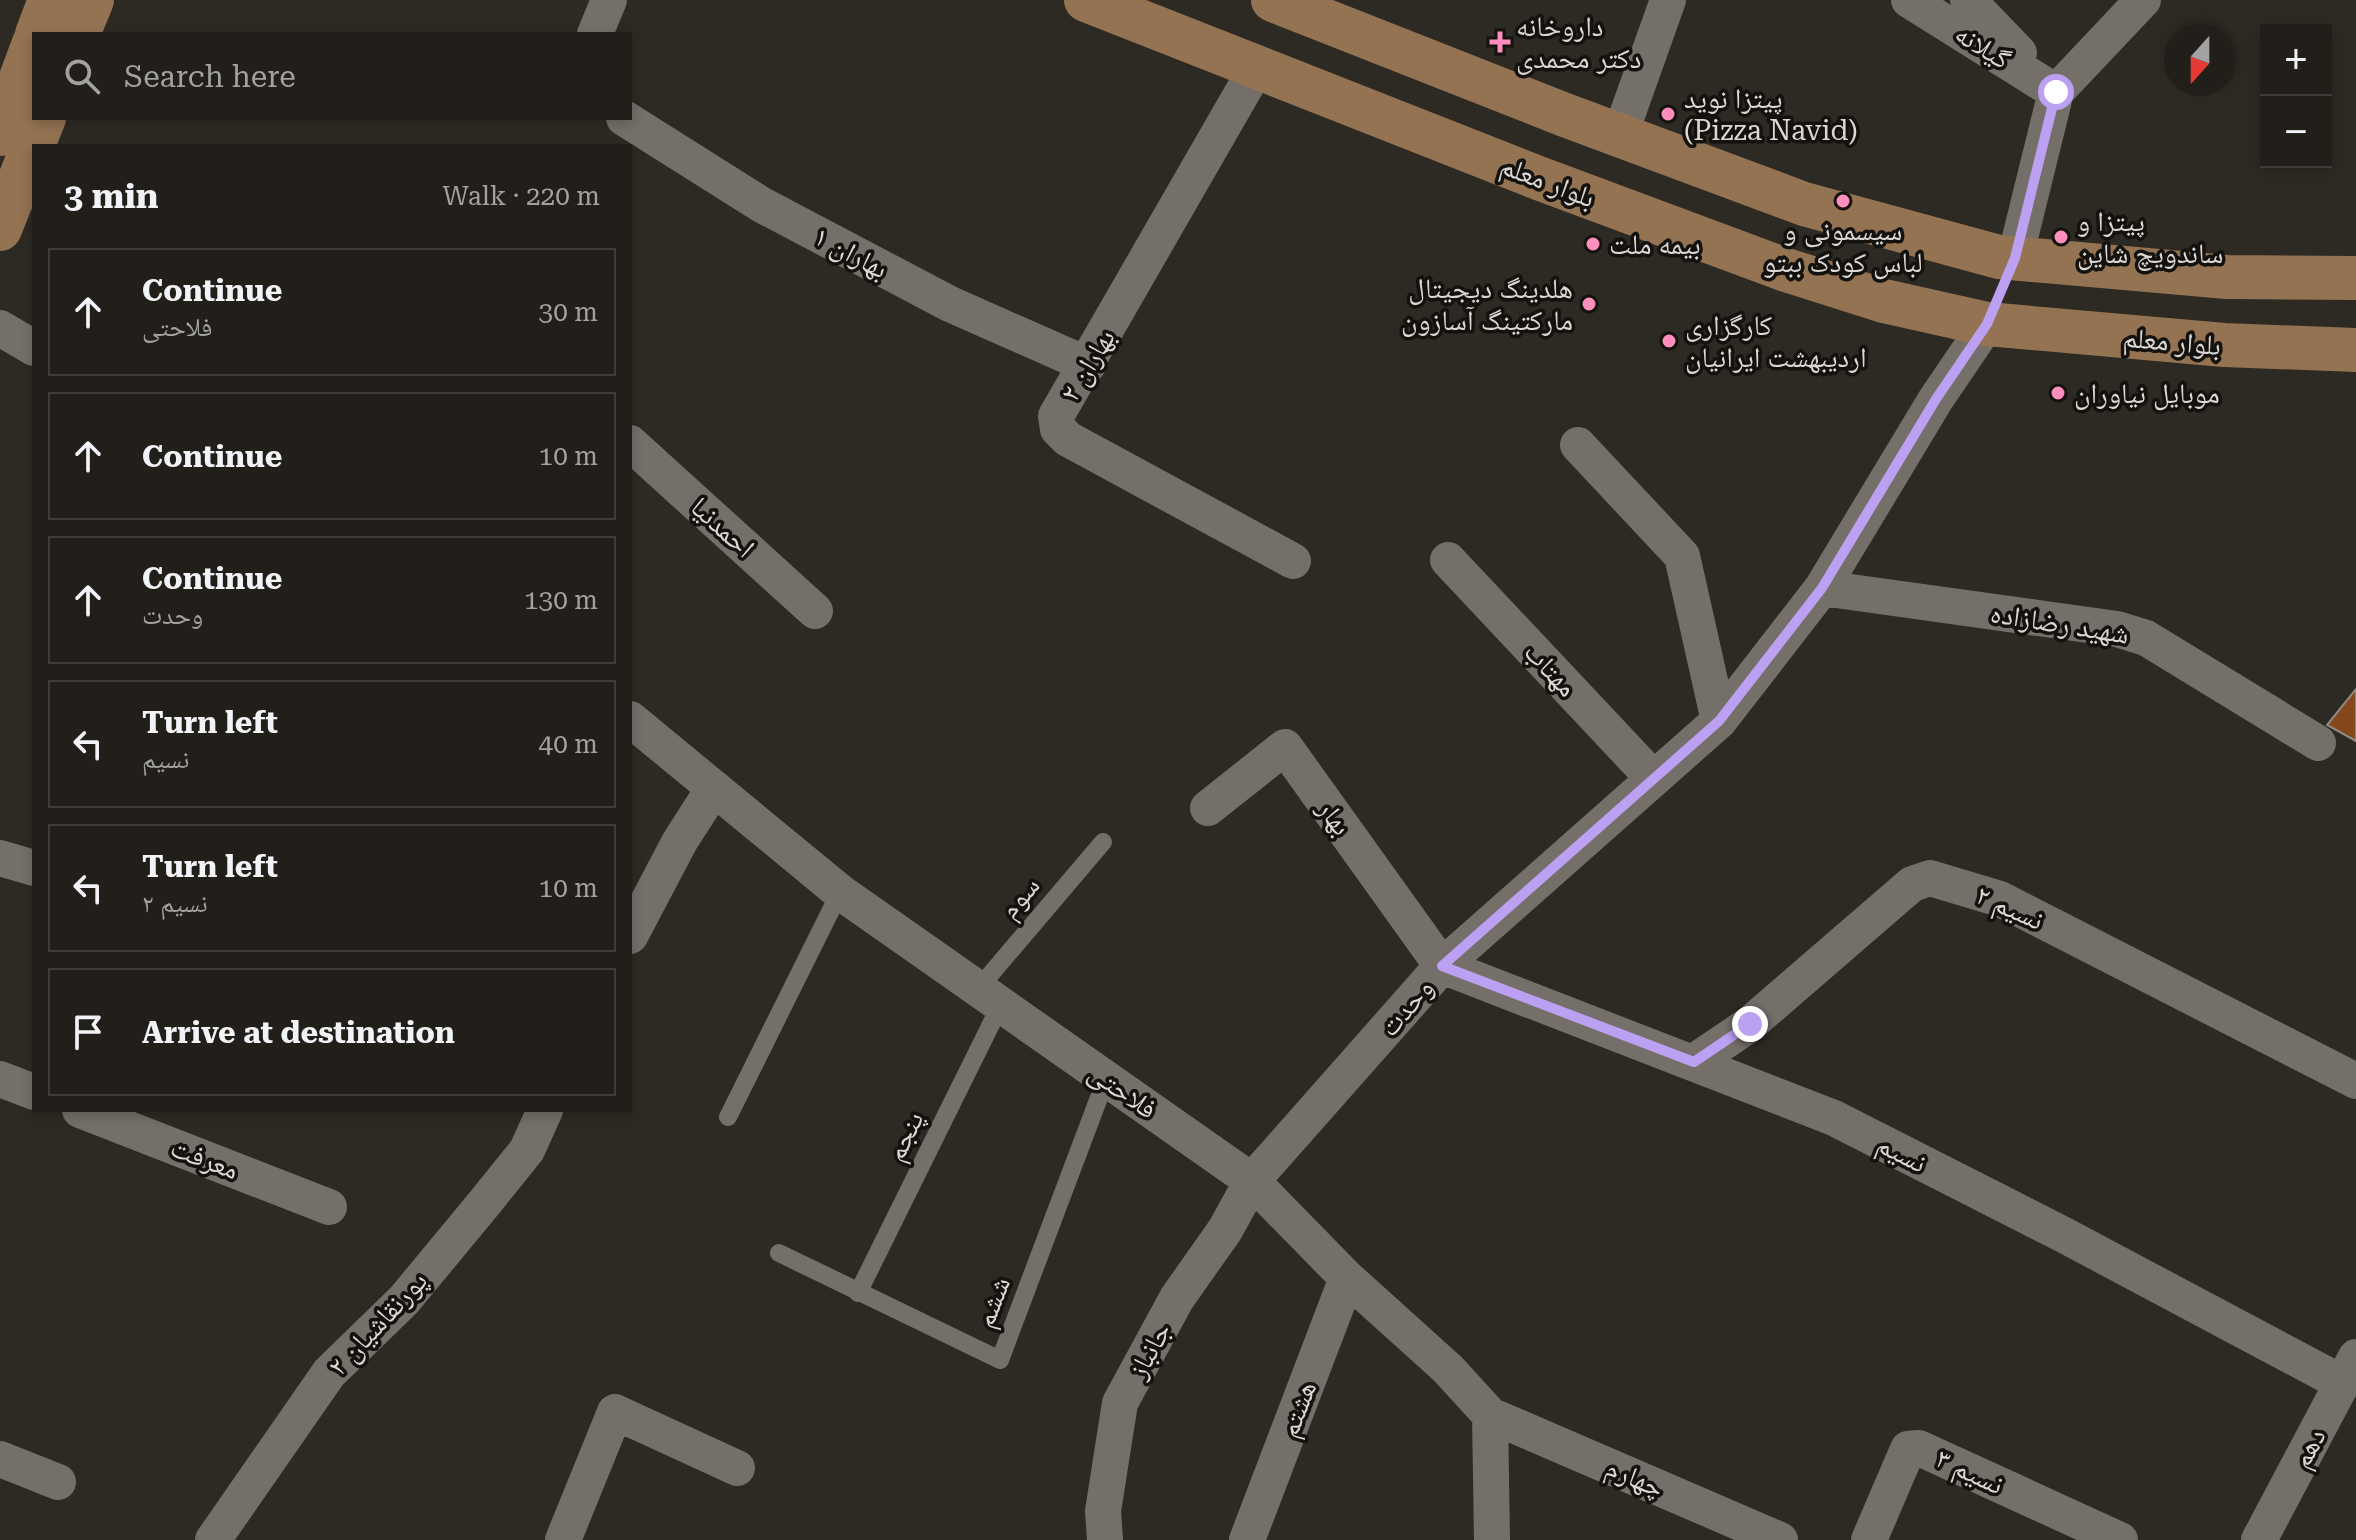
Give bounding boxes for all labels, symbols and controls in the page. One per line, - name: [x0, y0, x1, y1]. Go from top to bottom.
- place label: داروخانه دکتر محمدی: [1516, 10, 1641, 75]
- street label: گیلانه: [1949, 17, 2017, 76]
- north arrow: [2164, 24, 2236, 96]
- map controls: [2260, 24, 2332, 168]
- button: +: [2260, 24, 2332, 96]
- search box: [32, 32, 632, 120]
- marker: داروخانه دکتر محمدی: [1491, 33, 1509, 51]
- icon: search: [60, 54, 104, 98]
- text: Search here: [124, 59, 296, 94]
- route start: [2038, 74, 2074, 110]
- place label: پیتزا نوید (Pizza Navid): [1684, 82, 1858, 147]
- button: −: [2260, 96, 2332, 168]
- marker: پیتزا نوید (Pizza Navid): [1659, 105, 1677, 123]
- street label: بلوار معلم: [1495, 148, 1600, 216]
- text: 3 min: [64, 176, 159, 216]
- text: Walk · 220 m: [442, 181, 600, 211]
- marker: سیسمونی و لباس کودک ببتو: [1834, 192, 1852, 210]
- place label: پیتزا و ساندویچ شاین: [2077, 205, 2223, 271]
- place label: سیسمونی و لباس کودک ببتو: [1763, 214, 1923, 280]
- street label: بهاران ۱: [808, 219, 893, 286]
- place label: بیمه ملت: [1609, 228, 1701, 261]
- marker: پیتزا و ساندویچ شاین: [2052, 228, 2070, 246]
- marker: بیمه ملت: [1584, 235, 1602, 253]
- place label: هلدینگ دیجیتال مارکتینگ آسازون: [1401, 272, 1573, 337]
- text: Continue: [142, 273, 282, 308]
- icon: ahead: [66, 290, 110, 334]
- marker: هلدینگ دیجیتال مارکتینگ آسازون: [1580, 295, 1598, 313]
- text: 30 m: [539, 297, 598, 327]
- place label: کارگزاری اردیبهشت ایرانیان: [1685, 309, 1867, 374]
- text: فلاحتی: [142, 312, 213, 342]
- street label: بلوار معلم: [2121, 321, 2222, 364]
- street label: بهاران ۲: [1053, 323, 1122, 408]
- marker: کارگزاری اردیبهشت ایرانیان: [1660, 332, 1678, 350]
- place label: موبایل نیاوران: [2074, 377, 2220, 411]
- marker: موبایل نیاوران: [2049, 384, 2067, 402]
- icon: ahead: [66, 434, 110, 478]
- text: Continue: [142, 439, 282, 474]
- text: 10 m: [539, 441, 598, 471]
- street label: احمدنیا: [684, 490, 761, 564]
- text: Continue: [142, 561, 282, 596]
- icon: ahead: [66, 578, 110, 622]
- text: 130 m: [524, 585, 598, 615]
- street label: شهید رضازاده: [1988, 596, 2132, 651]
- text: وحدت: [142, 600, 203, 630]
- street label: مهتاب: [1517, 635, 1584, 703]
- text: Turn left: [142, 705, 278, 740]
- icon: left: [66, 722, 110, 766]
- text: 40 m: [539, 729, 598, 759]
- text: نسیم: [142, 744, 189, 774]
- street label: بهار: [1310, 792, 1359, 842]
- text: Turn left: [142, 849, 278, 884]
- icon: left: [66, 866, 110, 910]
- street label: سوم: [992, 869, 1048, 927]
- text: 10 m: [539, 873, 598, 903]
- street label: نسیم ٢: [1970, 878, 2049, 939]
- text: نسیم ٢: [142, 888, 208, 918]
- street label: وحدت: [1372, 972, 1440, 1043]
- route end: [1732, 1006, 1768, 1042]
- icon: arrive: [66, 1010, 110, 1054]
- text: Arrive at destination: [142, 1015, 455, 1050]
- street label: فلاحتی: [1082, 1055, 1163, 1127]
- street label: پنجم: [878, 1106, 932, 1167]
- street label: نسیم: [1871, 1127, 1932, 1182]
- street label: معرفت: [166, 1130, 244, 1186]
- street label: پورنقاشیان ۲: [321, 1264, 434, 1383]
- street label: ششم: [968, 1272, 1019, 1333]
- street label: جانباز: [1120, 1317, 1178, 1385]
- street label: هشتم: [1272, 1376, 1325, 1443]
- street label: دهم: [2284, 1423, 2334, 1475]
- street label: نسیم ۳: [1930, 1442, 2009, 1503]
- street label: چهارم: [1600, 1451, 1669, 1506]

